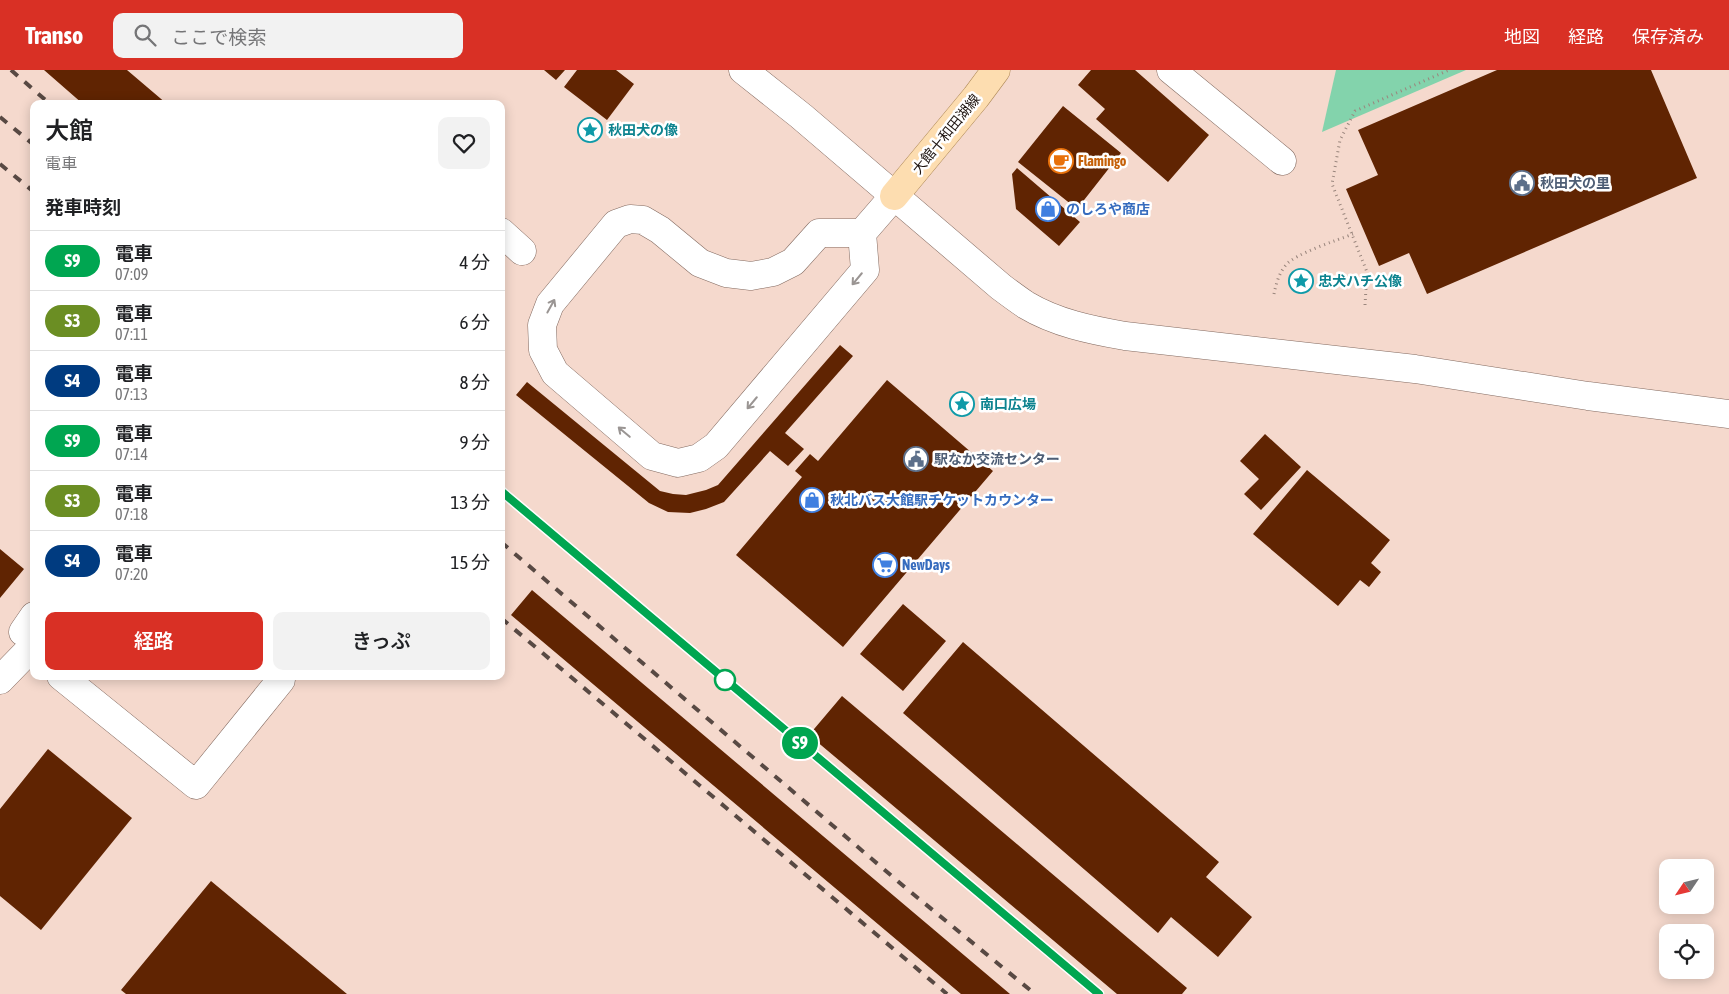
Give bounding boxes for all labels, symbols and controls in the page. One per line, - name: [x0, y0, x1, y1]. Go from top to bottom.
- search box: [113, 13, 463, 58]
- icon: search: [131, 21, 159, 49]
- text: Transo: [25, 22, 83, 49]
- text: ここで検索: [171, 26, 266, 48]
- text: 地図: [1504, 26, 1540, 47]
- text: 経路: [1568, 26, 1604, 47]
- text: 保存済み: [1632, 26, 1704, 47]
- street label: 大館十和田湖線: [909, 91, 983, 177]
- text: 大館: [45, 117, 93, 144]
- button: heart: [438, 117, 490, 169]
- place icon: 秋田犬の像: [577, 117, 603, 143]
- place label: 秋田犬の像: [608, 122, 678, 138]
- cafe icon: Flamingo: [1048, 148, 1074, 174]
- place label: Flamingo: [1078, 153, 1127, 169]
- text: 電車: [45, 154, 77, 172]
- public building icon: 秋田犬の里: [1509, 170, 1535, 196]
- place label: 秋田犬の里: [1540, 175, 1610, 191]
- text: 発車時刻: [45, 196, 121, 218]
- shop icon: のしろや商店: [1035, 196, 1061, 222]
- place label: のしろや商店: [1066, 201, 1150, 217]
- text: 電車: [115, 242, 153, 264]
- text: S9: [64, 250, 81, 271]
- text: 4 分: [459, 251, 490, 273]
- text: 07:09: [115, 265, 148, 283]
- place icon: 忠犬ハチ公像: [1288, 268, 1314, 294]
- one-way arrow: [852, 272, 863, 285]
- place label: 忠犬ハチ公像: [1318, 273, 1402, 289]
- one-way arrow: [546, 299, 556, 314]
- text: 電車: [115, 302, 153, 324]
- text: S3: [64, 310, 81, 331]
- text: 6 分: [459, 311, 490, 333]
- text: 07:11: [115, 325, 148, 343]
- text: 電車: [115, 362, 153, 384]
- text: S4: [64, 370, 81, 391]
- text: 8 分: [459, 371, 490, 393]
- text: 07:13: [115, 385, 148, 403]
- place icon: 南口広場: [949, 391, 975, 417]
- place label: 南口広場: [980, 396, 1036, 412]
- one-way arrow: [747, 397, 758, 410]
- text: 電車: [115, 422, 153, 444]
- one-way arrow: [618, 427, 631, 438]
- text: S9: [64, 430, 81, 451]
- text: 9 分: [459, 431, 490, 453]
- text: 07:14: [115, 445, 148, 463]
- public building icon: 駅なか交流センター: [903, 446, 929, 472]
- place label: 駅なか交流センター: [934, 451, 1060, 467]
- text: 電車: [115, 482, 153, 504]
- shop icon: 秋北バス大館駅チケットカウンター: [799, 487, 825, 513]
- text: S3: [64, 490, 81, 511]
- text: 13 分: [451, 491, 490, 513]
- place label: 秋北バス大館駅チケットカウンター: [830, 492, 1054, 508]
- text: 07:18: [115, 505, 148, 523]
- text: 電車: [115, 542, 153, 564]
- text: S4: [64, 550, 81, 571]
- text: 15 分: [451, 551, 490, 573]
- supermarket icon: NewDays: [872, 552, 898, 578]
- place label: NewDays: [902, 557, 950, 573]
- text: 07:20: [115, 565, 148, 583]
- button: 経路: [45, 612, 263, 670]
- button: きっぷ: [273, 612, 490, 670]
- unlabelled marker: [714, 669, 736, 691]
- line badge: S9: [778, 727, 822, 759]
- text: S9: [792, 732, 808, 753]
- north arrow: [1659, 859, 1714, 914]
- map controls: [1659, 859, 1714, 979]
- button: locate: [1659, 924, 1714, 979]

